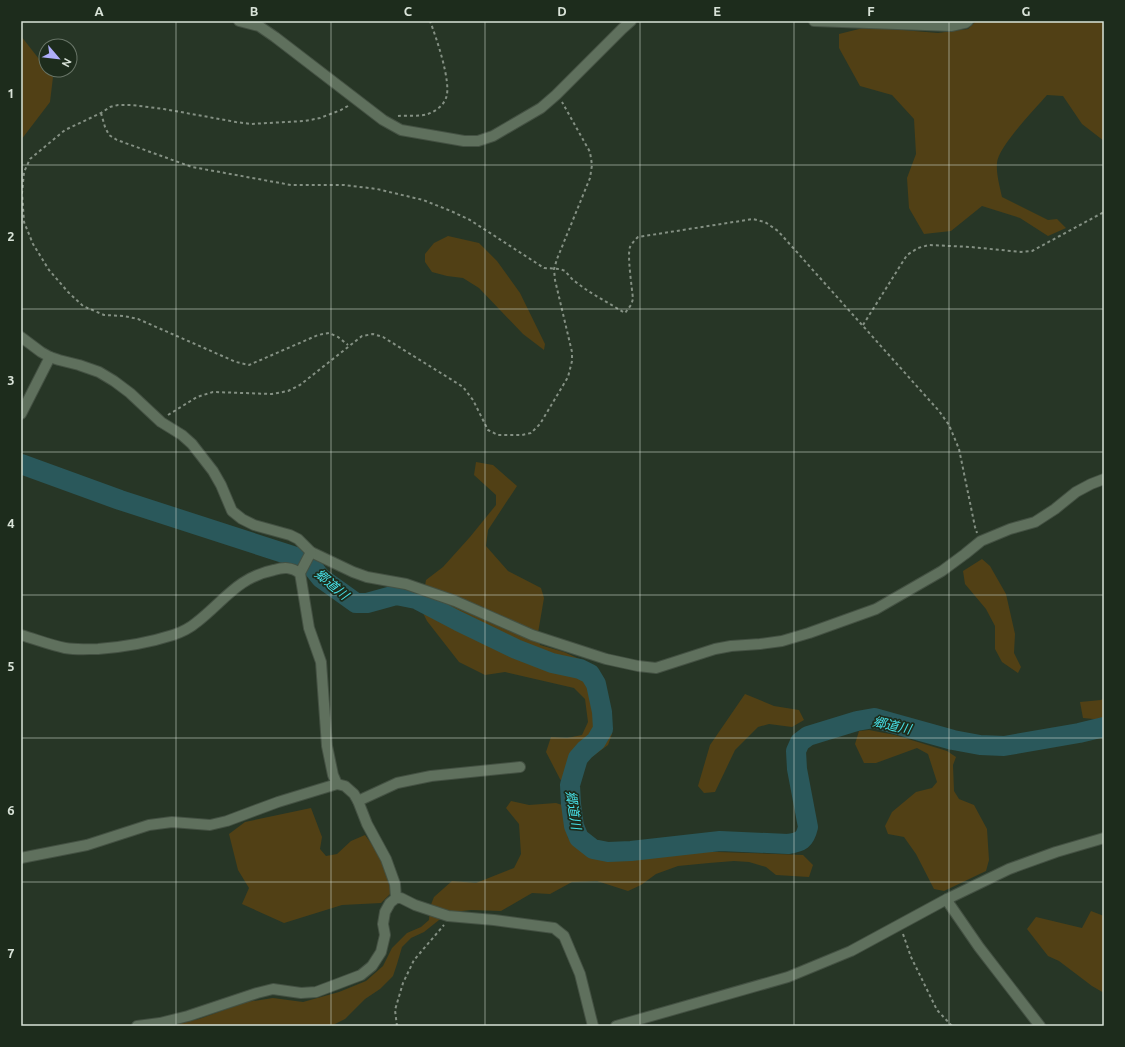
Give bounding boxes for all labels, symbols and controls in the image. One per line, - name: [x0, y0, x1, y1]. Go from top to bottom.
- text: A: [94, 4, 104, 18]
- text: B: [250, 4, 259, 18]
- text: C: [404, 4, 413, 18]
- text: D: [557, 4, 567, 18]
- text: E: [713, 4, 721, 18]
- text: F: [867, 4, 875, 18]
- text: G: [1022, 4, 1031, 18]
- north arrow: [38, 38, 78, 78]
- text: N: [60, 56, 74, 69]
- text: 1: [7, 86, 15, 100]
- text: 2: [7, 229, 15, 243]
- text: 3: [7, 373, 15, 387]
- text: 4: [7, 516, 15, 530]
- water label: 郷道川: [313, 566, 353, 603]
- text: 5: [7, 659, 15, 673]
- water label: 郷道川: [871, 714, 914, 736]
- water label: 郷道川: [564, 790, 584, 832]
- text: 6: [7, 803, 15, 817]
- text: 7: [7, 946, 15, 960]

